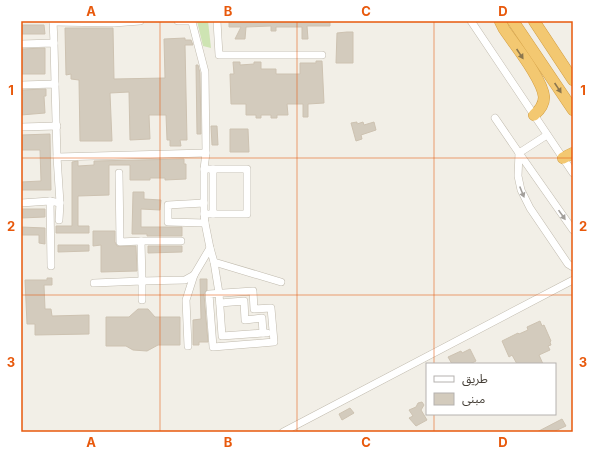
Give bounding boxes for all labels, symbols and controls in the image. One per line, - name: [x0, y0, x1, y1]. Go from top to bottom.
- text: A: [86, 3, 96, 19]
- text: B: [224, 3, 233, 19]
- text: C: [361, 3, 371, 19]
- text: D: [498, 3, 508, 19]
- one-way arrow: [516, 49, 524, 59]
- text: 1: [8, 82, 14, 98]
- text: 1: [580, 82, 586, 98]
- one-way arrow: [554, 83, 562, 93]
- one-way arrow: [520, 186, 526, 198]
- one-way arrow: [558, 210, 566, 221]
- text: 2: [7, 218, 15, 234]
- text: 2: [579, 218, 587, 234]
- text: 3: [7, 354, 15, 370]
- text: 3: [579, 354, 587, 370]
- legend: [426, 363, 556, 415]
- text: طريق: [462, 371, 488, 387]
- text: مبنى: [462, 391, 485, 406]
- text: A: [86, 434, 96, 450]
- text: B: [224, 434, 233, 450]
- text: C: [361, 434, 371, 450]
- text: D: [498, 434, 508, 450]

